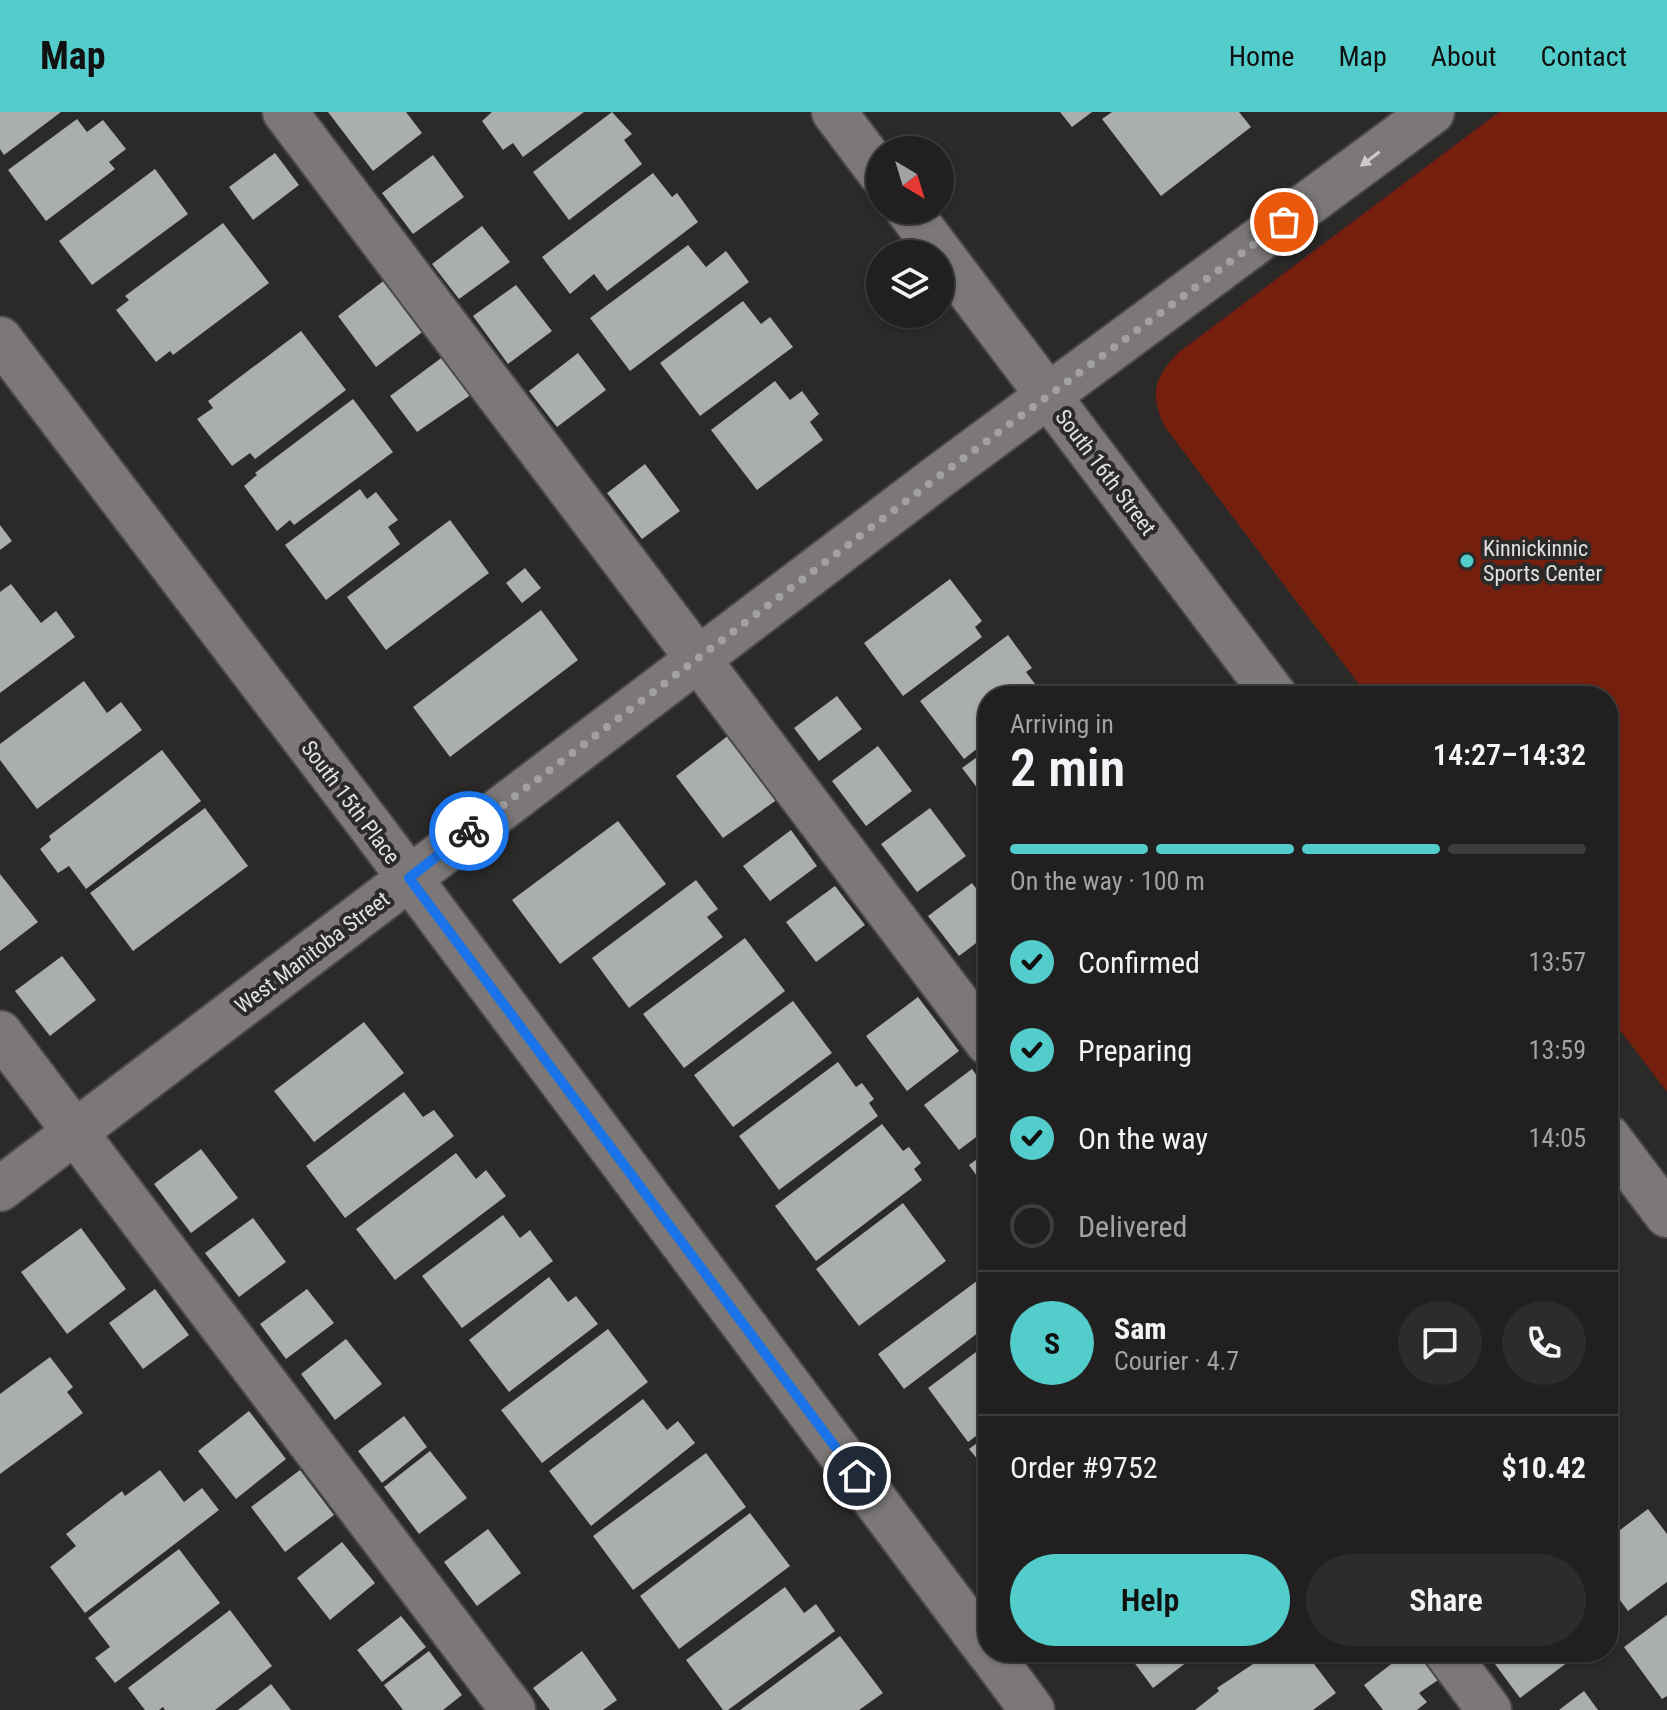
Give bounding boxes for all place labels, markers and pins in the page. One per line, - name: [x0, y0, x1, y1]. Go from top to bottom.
- pin: [1250, 188, 1318, 256]
- place label: Kinnickinnic Sports Center: [1483, 536, 1602, 586]
- marker: Kinnickinnic Sports Center: [1458, 552, 1476, 570]
- pin: [823, 1442, 891, 1510]

